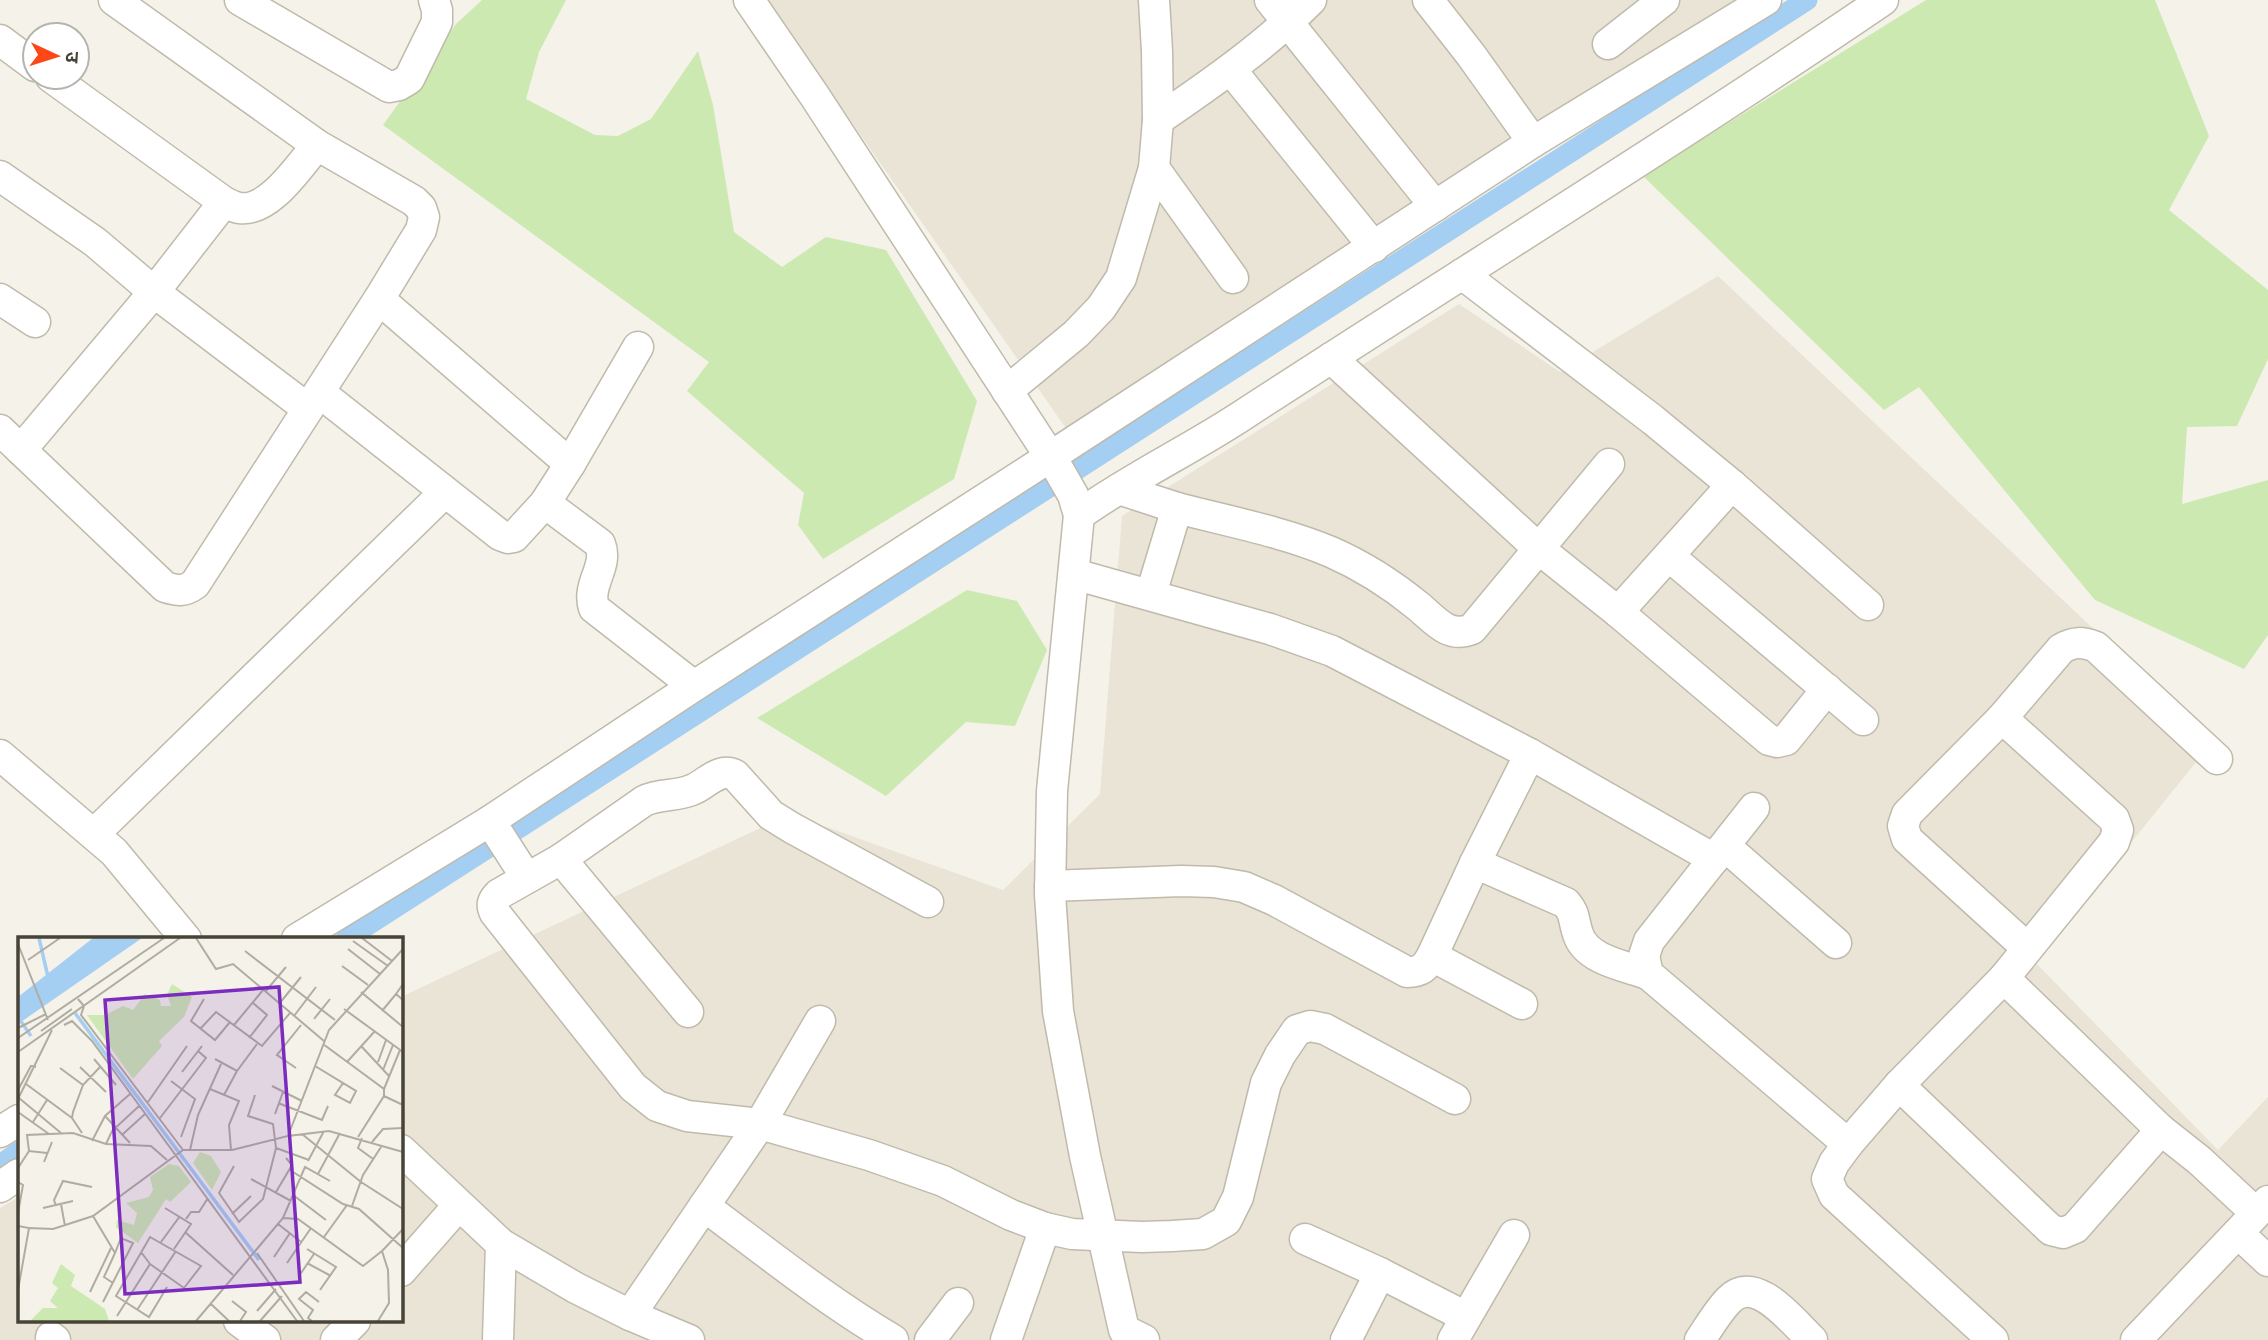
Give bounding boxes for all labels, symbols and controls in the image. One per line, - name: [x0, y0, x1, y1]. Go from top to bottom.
- north arrow: [21, 21, 91, 91]
- text: उ: [61, 51, 84, 64]
- inset map: [18, 937, 402, 1322]

